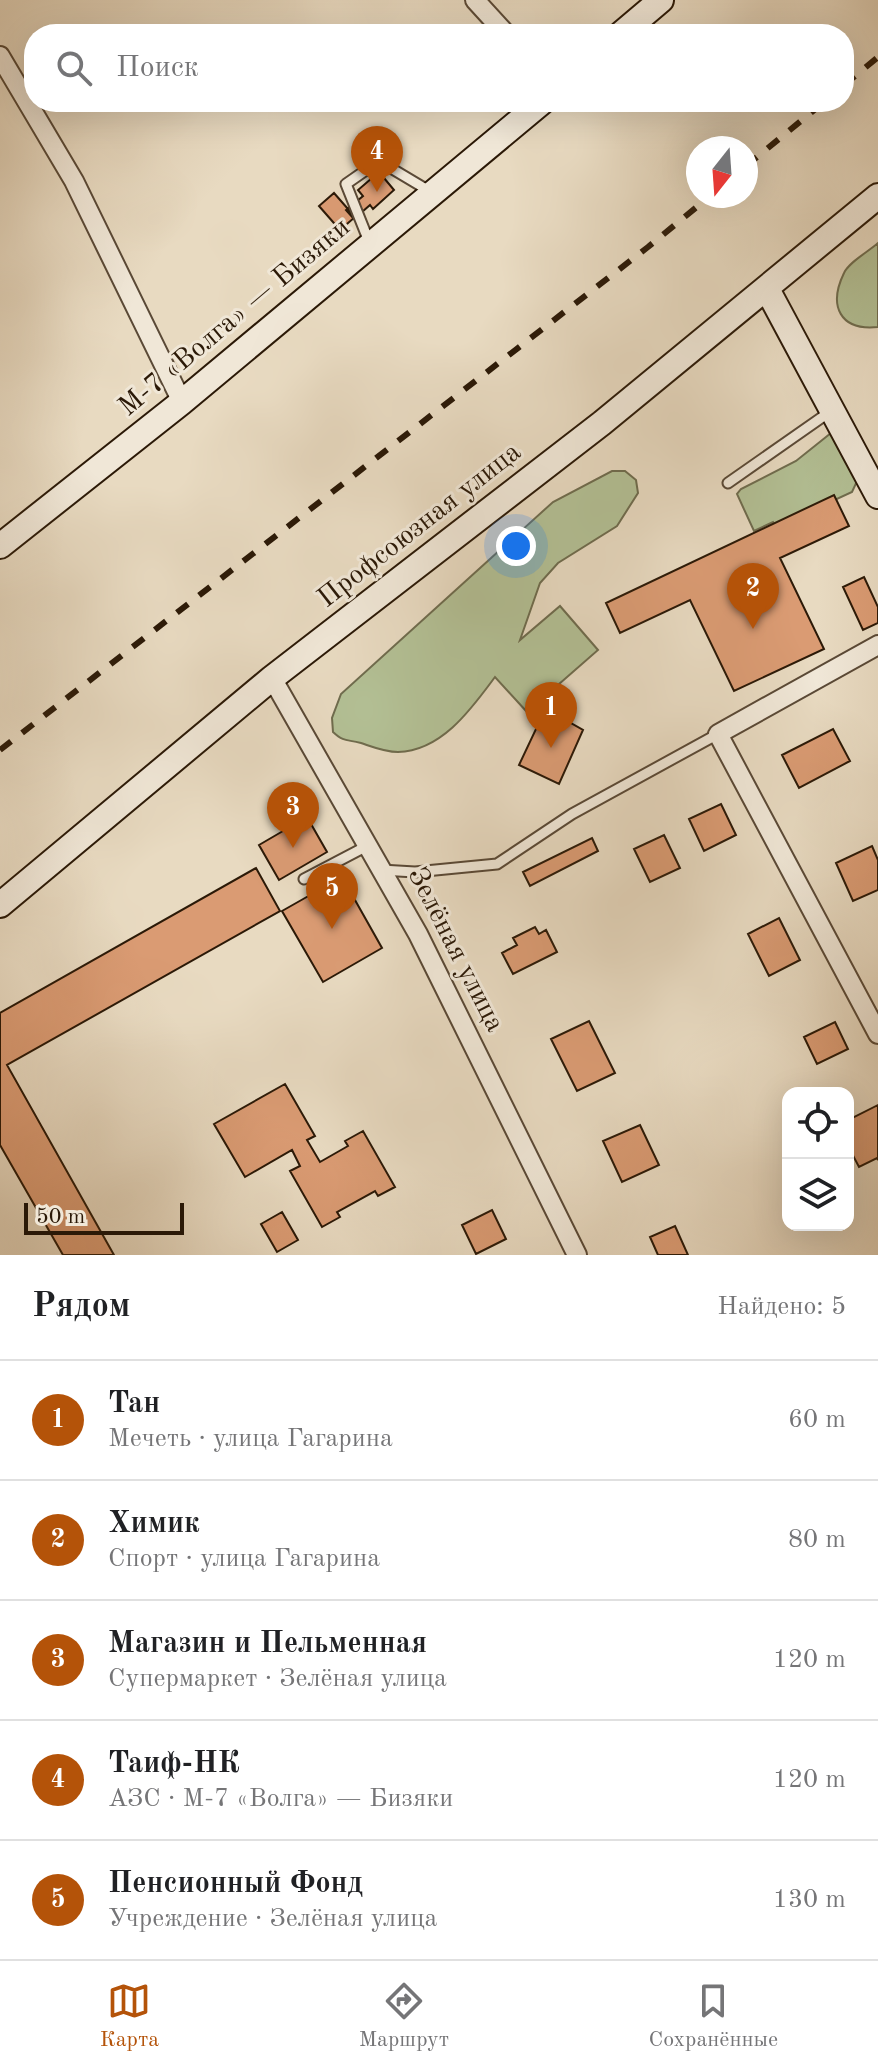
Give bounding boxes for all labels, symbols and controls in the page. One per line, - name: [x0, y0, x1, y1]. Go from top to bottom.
- search box: [24, 24, 854, 112]
- icon: search: [52, 46, 96, 90]
- text: Поиск: [116, 53, 199, 83]
- pin: 4: [351, 126, 403, 192]
- north arrow: [686, 136, 758, 208]
- street label: М-7 «Волга» — Бизяки: [114, 214, 356, 422]
- street label: Профсоюзная улица: [313, 438, 527, 614]
- your location: [496, 526, 536, 566]
- pin: 2: [727, 563, 779, 629]
- pin: 1: [525, 682, 577, 748]
- pin: 3: [267, 782, 319, 848]
- pin: 5: [306, 863, 358, 929]
- street label: Зелёная улица: [402, 863, 509, 1037]
- map controls: [782, 1087, 854, 1231]
- button: locate: [782, 1087, 854, 1159]
- button: layers: [782, 1159, 854, 1231]
- scale bar: [24, 1199, 184, 1235]
- text: 50 m: [36, 1206, 85, 1228]
- text: Рядом: [32, 1290, 131, 1324]
- text: Найдено: 5: [717, 1294, 846, 1320]
- text: Тан: [108, 1389, 160, 1419]
- text: 1: [50, 1407, 66, 1433]
- text: 60 m: [788, 1407, 846, 1433]
- text: Мечеть · улица Гагарина: [108, 1426, 393, 1452]
- text: Химик: [108, 1509, 200, 1539]
- text: 2: [50, 1527, 66, 1553]
- text: 80 m: [788, 1527, 846, 1553]
- text: Спорт · улица Гагарина: [108, 1546, 380, 1572]
- text: Магазин и Пельменная: [108, 1629, 427, 1659]
- text: 3: [50, 1647, 66, 1673]
- text: 120 m: [773, 1647, 846, 1673]
- text: Супермаркет · Зелёная улица: [108, 1666, 447, 1692]
- text: Таиф-НК: [108, 1749, 240, 1779]
- text: 4: [50, 1767, 66, 1793]
- text: 120 m: [773, 1767, 846, 1793]
- text: АЗС · М-7 «Волга» — Бизяки: [108, 1786, 453, 1812]
- text: Пенсионный Фонд: [108, 1869, 363, 1899]
- text: 5: [50, 1887, 66, 1913]
- text: 130 m: [773, 1887, 846, 1913]
- text: Учреждение · Зелёная улица: [108, 1906, 437, 1932]
- tab: Карта: [100, 1979, 159, 2054]
- tab: Маршрут: [359, 1979, 449, 2054]
- tab: Сохранённые: [648, 1979, 778, 2054]

